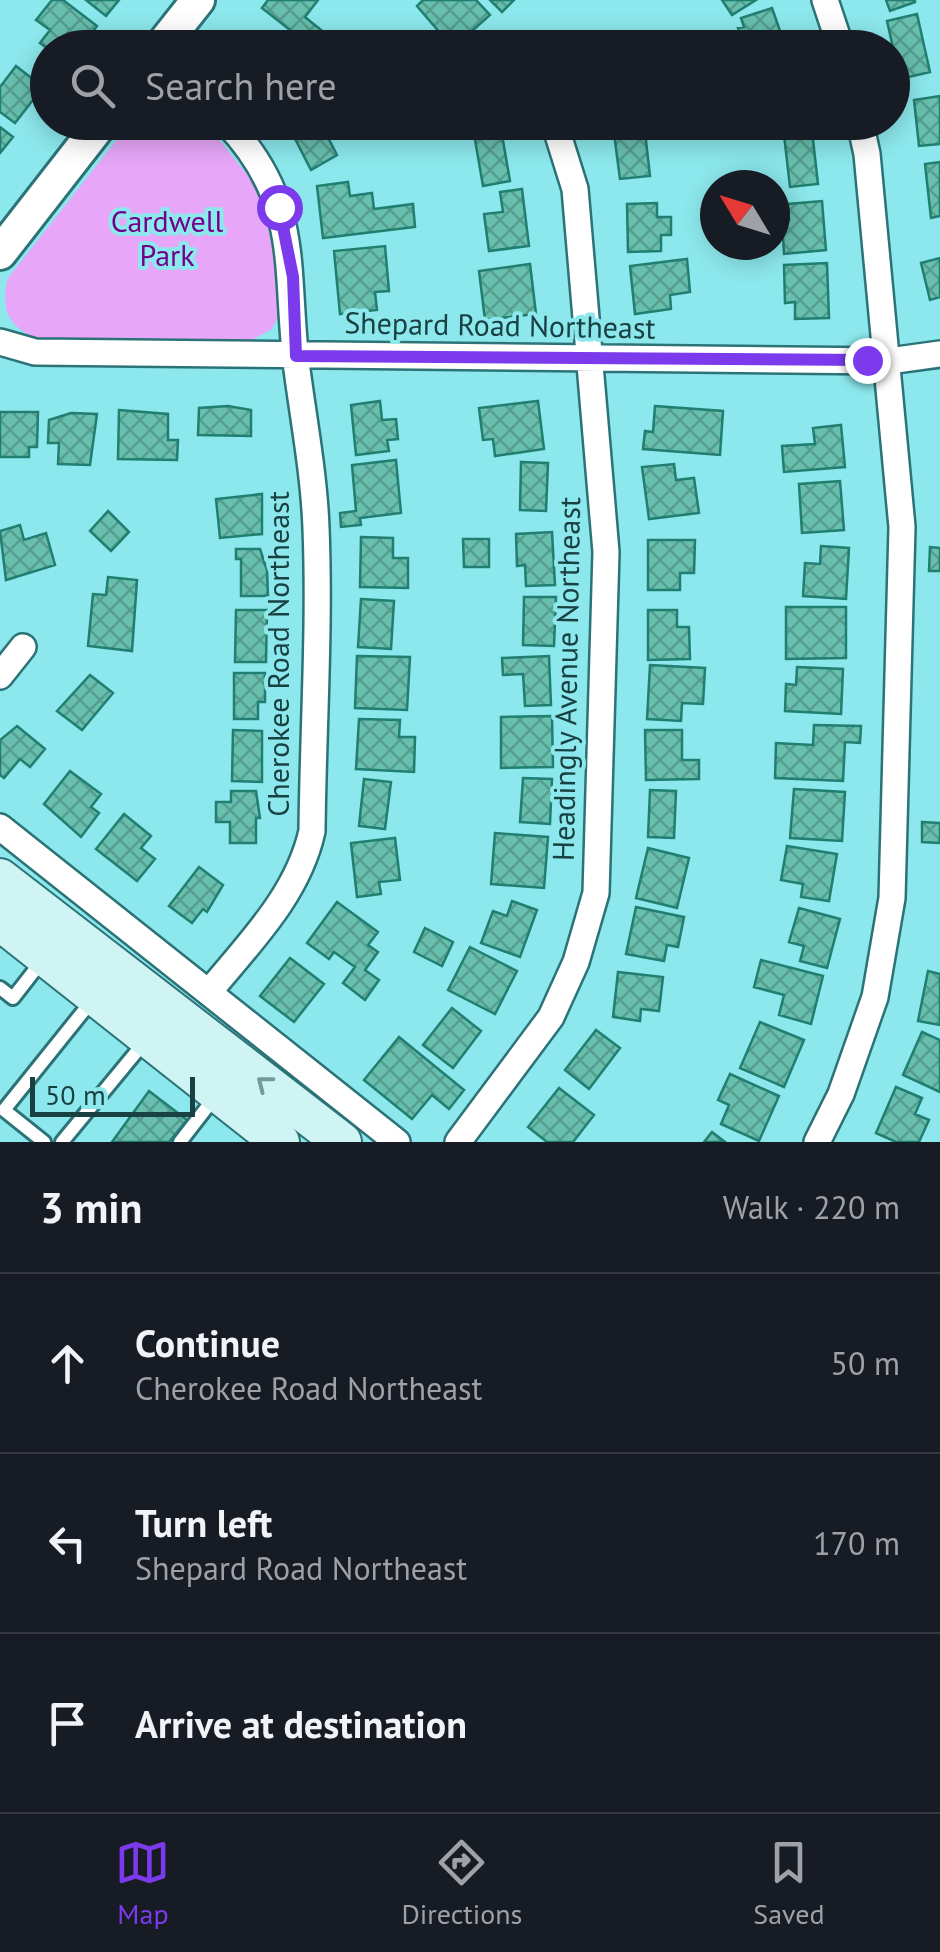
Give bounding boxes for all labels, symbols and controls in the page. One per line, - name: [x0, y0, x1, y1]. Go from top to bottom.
- search box: [30, 30, 910, 140]
- icon: search: [65, 58, 120, 113]
- text: Search here: [145, 61, 337, 110]
- north arrow: [700, 170, 790, 260]
- route start: [257, 185, 303, 231]
- park label: Cardwell Park: [111, 201, 223, 274]
- street label: Shepard Road Northeast: [344, 302, 656, 347]
- route end: [845, 338, 891, 384]
- street label: Cherokee Road Northeast: [258, 491, 297, 817]
- street label: Headingly Avenue Northeast: [543, 497, 588, 861]
- scale bar: [30, 1072, 195, 1116]
- text: 50 m: [45, 1076, 106, 1113]
- one-way arrow: [257, 1077, 275, 1094]
- text: 3 min: [40, 1180, 142, 1235]
- text: Walk · 220 m: [723, 1186, 900, 1228]
- text: Continue: [135, 1318, 280, 1367]
- icon: ahead: [40, 1336, 95, 1391]
- text: 50 m: [831, 1342, 900, 1384]
- text: Cherokee Road Northeast: [135, 1367, 482, 1409]
- text: Turn left: [135, 1498, 272, 1547]
- icon: left: [40, 1516, 95, 1571]
- text: 170 m: [813, 1522, 900, 1564]
- text: Shepard Road Northeast: [135, 1547, 467, 1589]
- icon: arrive: [40, 1696, 95, 1751]
- text: Arrive at destination: [135, 1699, 467, 1748]
- tab: Map: [115, 1835, 170, 1932]
- tab: Directions: [401, 1835, 522, 1932]
- tab: Saved: [753, 1835, 825, 1932]

